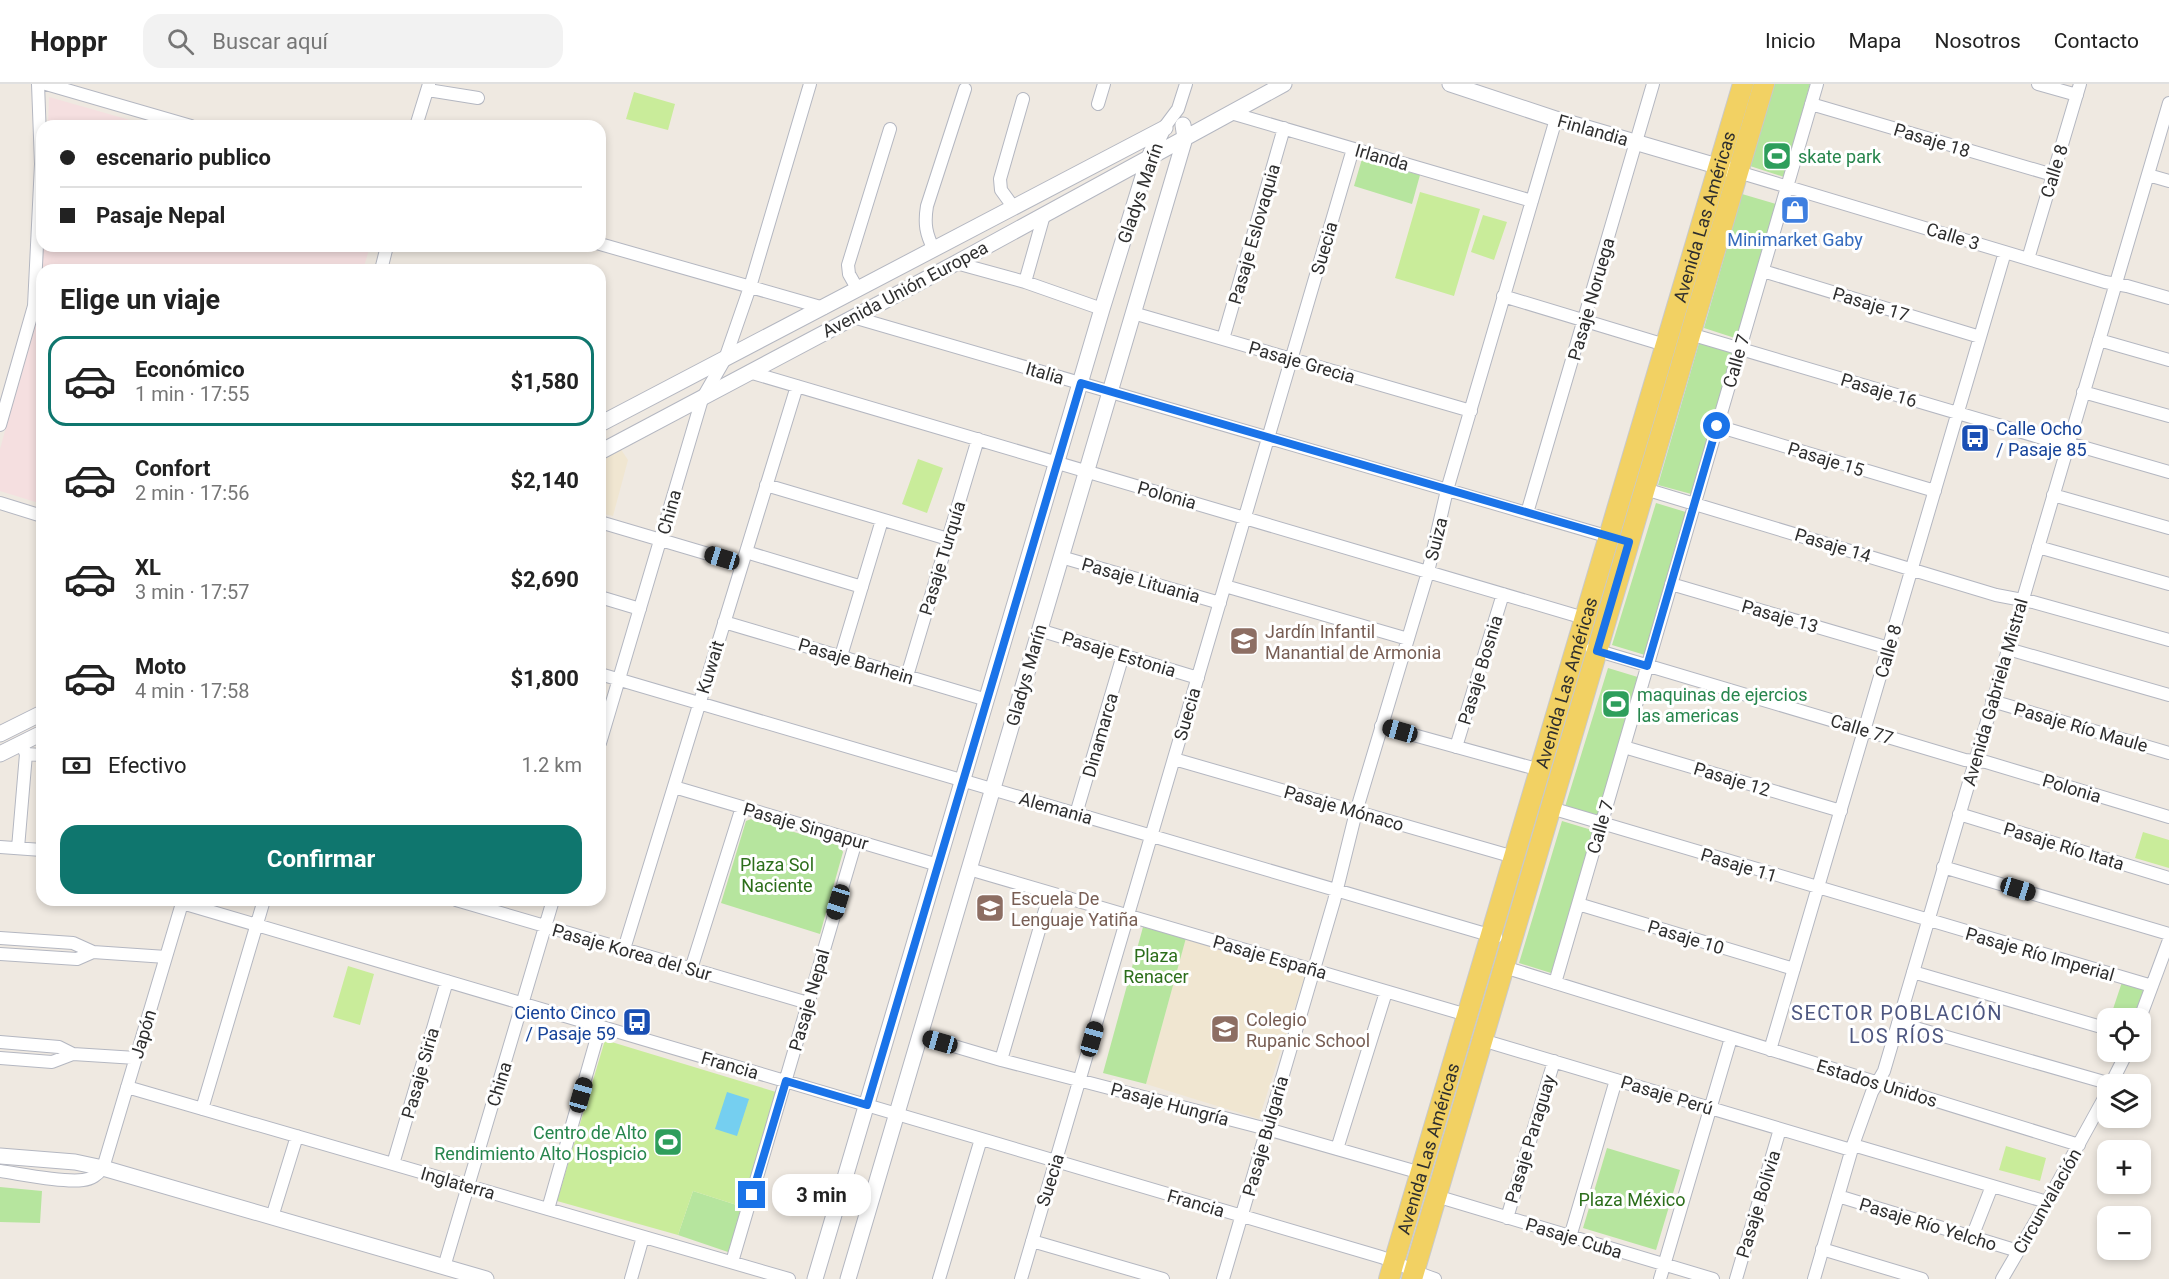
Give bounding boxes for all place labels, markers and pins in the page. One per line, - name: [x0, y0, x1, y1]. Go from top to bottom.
- sports icon: skate park: [1761, 140, 1793, 172]
- place label: skate park: [1798, 146, 1882, 167]
- shop icon: Minimarket Gaby: [1779, 194, 1811, 226]
- place label: Minimarket Gaby: [1727, 229, 1863, 250]
- place label: Calle Ocho / Pasaje 85: [1996, 418, 2087, 460]
- bus stop icon: Calle Ocho / Pasaje 85: [1959, 422, 1991, 454]
- place label: Jardín Infantil Manantial de Armonia: [1265, 621, 1441, 663]
- school or university icon: Jardín Infantil Manantial de Armonia: [1228, 625, 1260, 657]
- place label: maquinas de ejercios las americas: [1637, 684, 1807, 726]
- sports icon: maquinas de ejercios las americas: [1600, 688, 1632, 720]
- place label: Escuela De Lenguaje Yatiña: [1011, 888, 1138, 930]
- school or university icon: Escuela De Lenguaje Yatiña: [974, 892, 1006, 924]
- place label: Ciento Cinco / Pasaje 59: [514, 1002, 616, 1044]
- bus stop icon: Ciento Cinco / Pasaje 59: [621, 1006, 653, 1038]
- place label: Colegio Rupanic School: [1246, 1009, 1370, 1051]
- school or university icon: Colegio Rupanic School: [1209, 1013, 1241, 1045]
- place label: Centro de Alto Rendimiento Alto Hospicio: [434, 1122, 647, 1164]
- sports icon: Centro de Alto Rendimiento Alto Hospicio: [652, 1126, 684, 1158]

